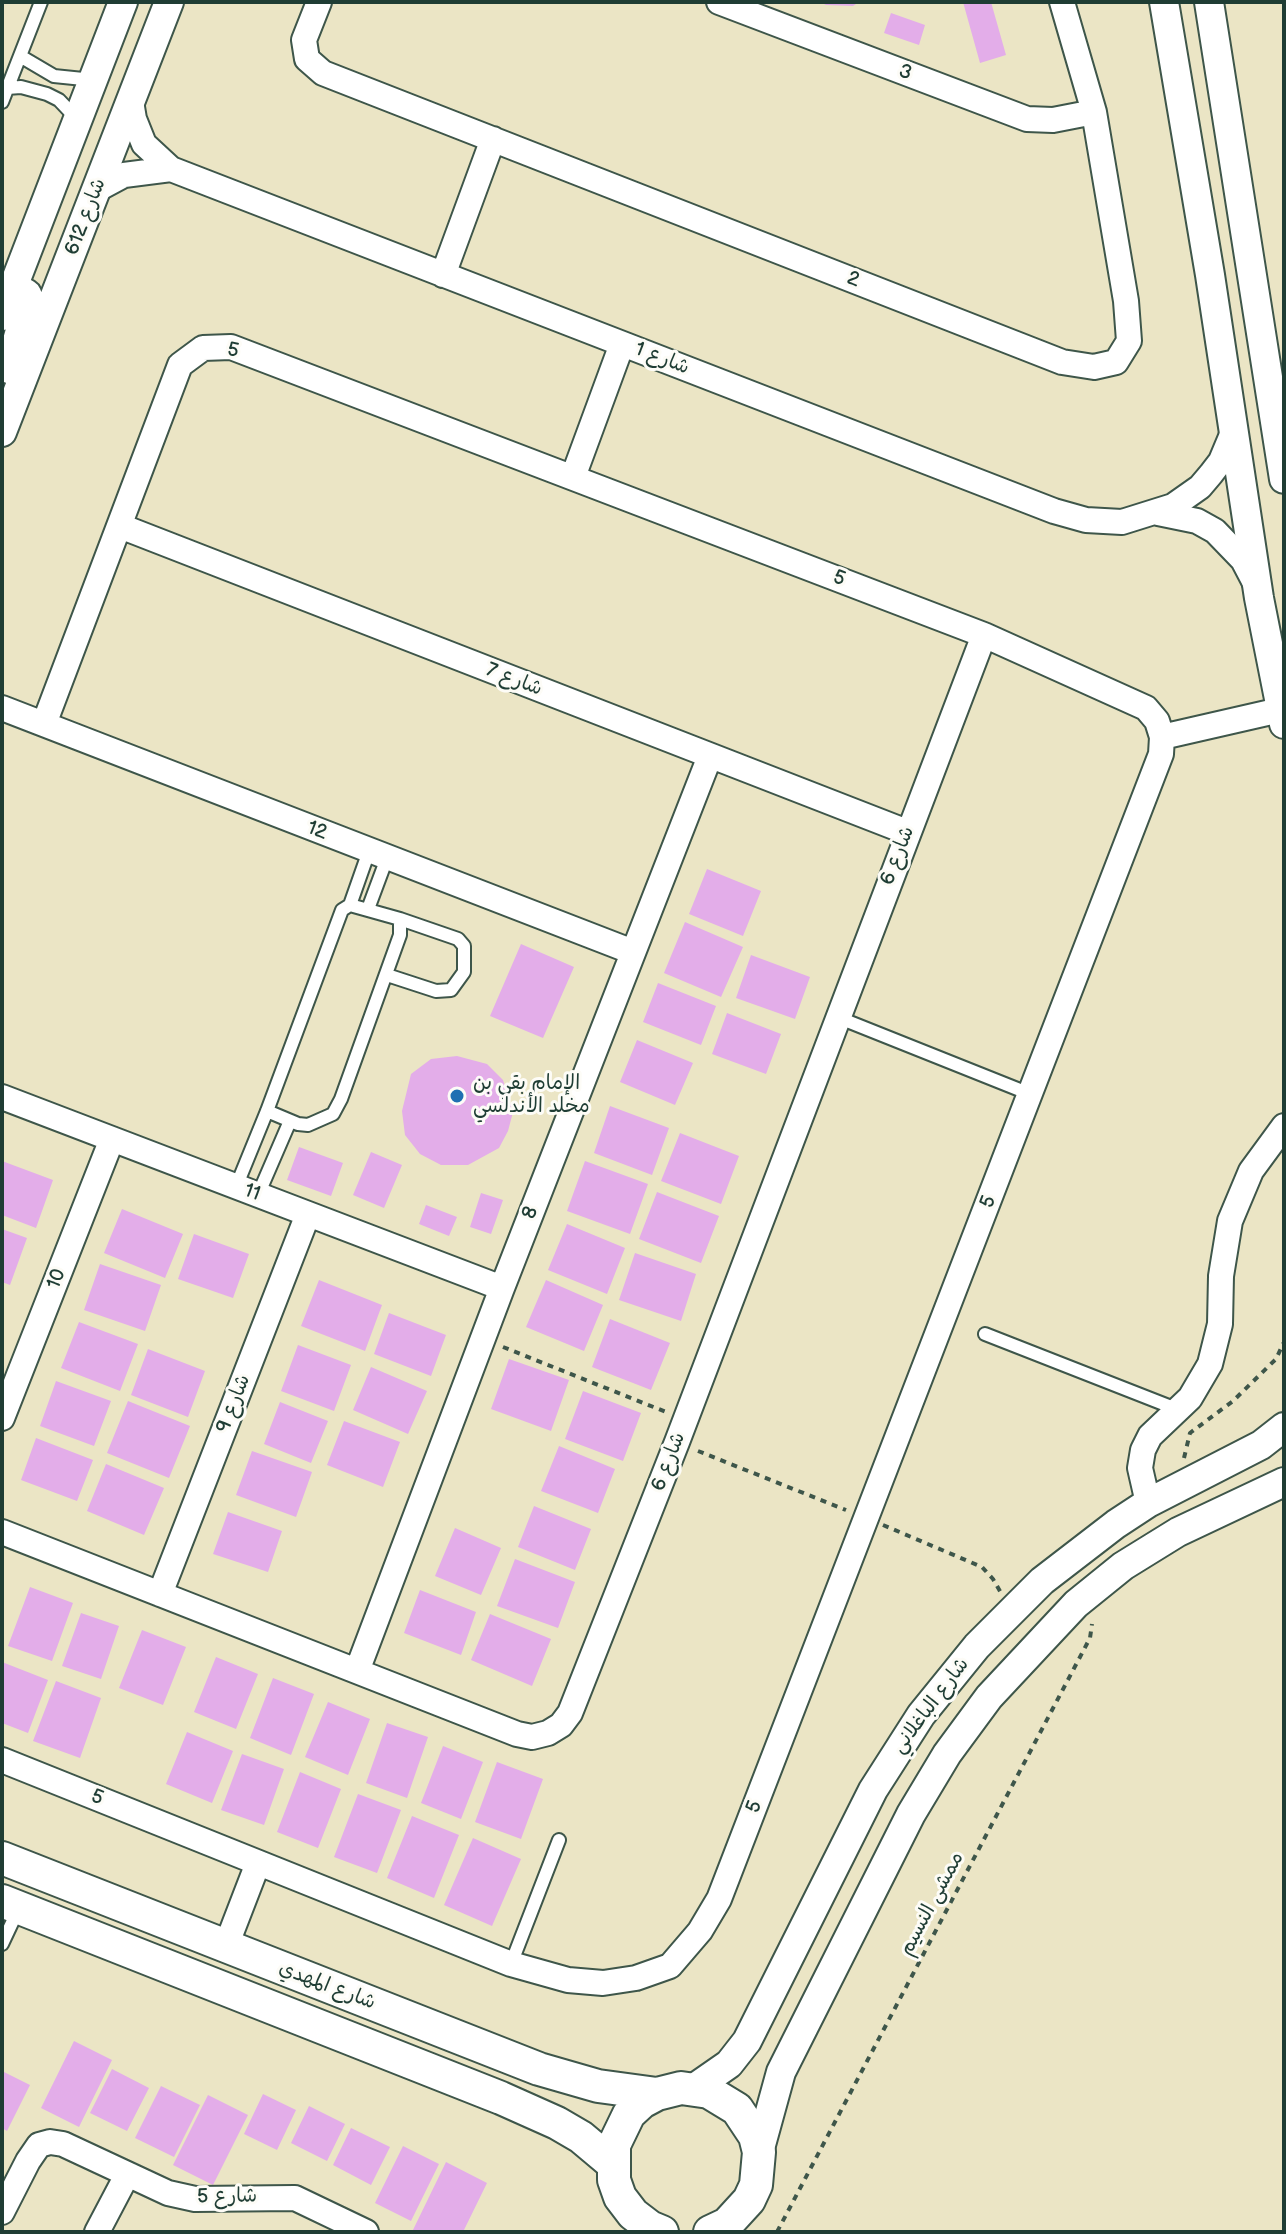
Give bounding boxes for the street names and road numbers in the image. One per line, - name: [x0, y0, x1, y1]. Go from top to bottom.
- street label: 3: [895, 60, 915, 86]
- street label: شارع 612: [60, 175, 112, 259]
- street label: 2: [843, 267, 863, 293]
- street label: 5: [225, 338, 241, 364]
- street label: شارع 1: [631, 338, 693, 380]
- street label: 5: [829, 566, 849, 592]
- street label: شارع 7: [482, 658, 546, 702]
- street label: 12: [304, 816, 330, 846]
- street label: شارع 6: [876, 823, 920, 889]
- street label: 11: [241, 1179, 263, 1207]
- street label: 5: [976, 1192, 1002, 1212]
- street label: 8: [518, 1203, 544, 1223]
- street label: 10: [42, 1266, 72, 1292]
- street label: شارع 9: [212, 1372, 256, 1436]
- street label: شارع 6: [647, 1429, 691, 1495]
- street label: شارع الباغلاني: [887, 1653, 975, 1759]
- street label: 5: [87, 1785, 107, 1811]
- street label: 5: [742, 1797, 768, 1817]
- street label: ممشى النسيم: [895, 1848, 969, 1960]
- street label: شارع المهدي: [275, 1957, 379, 2015]
- street label: شارع 5: [197, 2184, 257, 2210]

